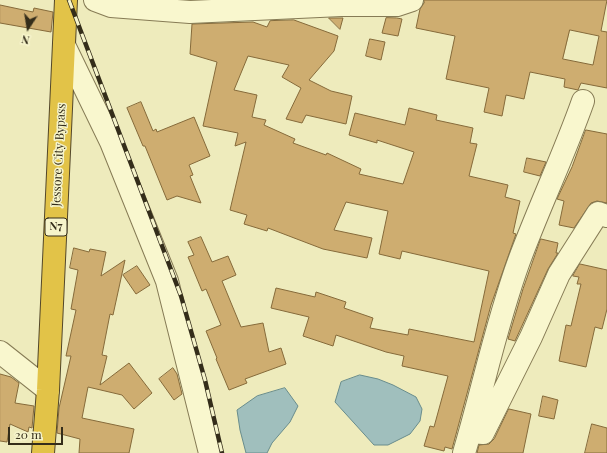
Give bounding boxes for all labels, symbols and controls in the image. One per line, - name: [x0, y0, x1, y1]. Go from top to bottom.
- north arrow: [8, 8, 48, 48]
- text: N: [20, 32, 31, 48]
- street label: Jessore City Bypass: [49, 103, 69, 207]
- road number: N7: [45, 218, 67, 236]
- scale bar: [10, 419, 65, 445]
- text: 20 m: [15, 426, 42, 442]

